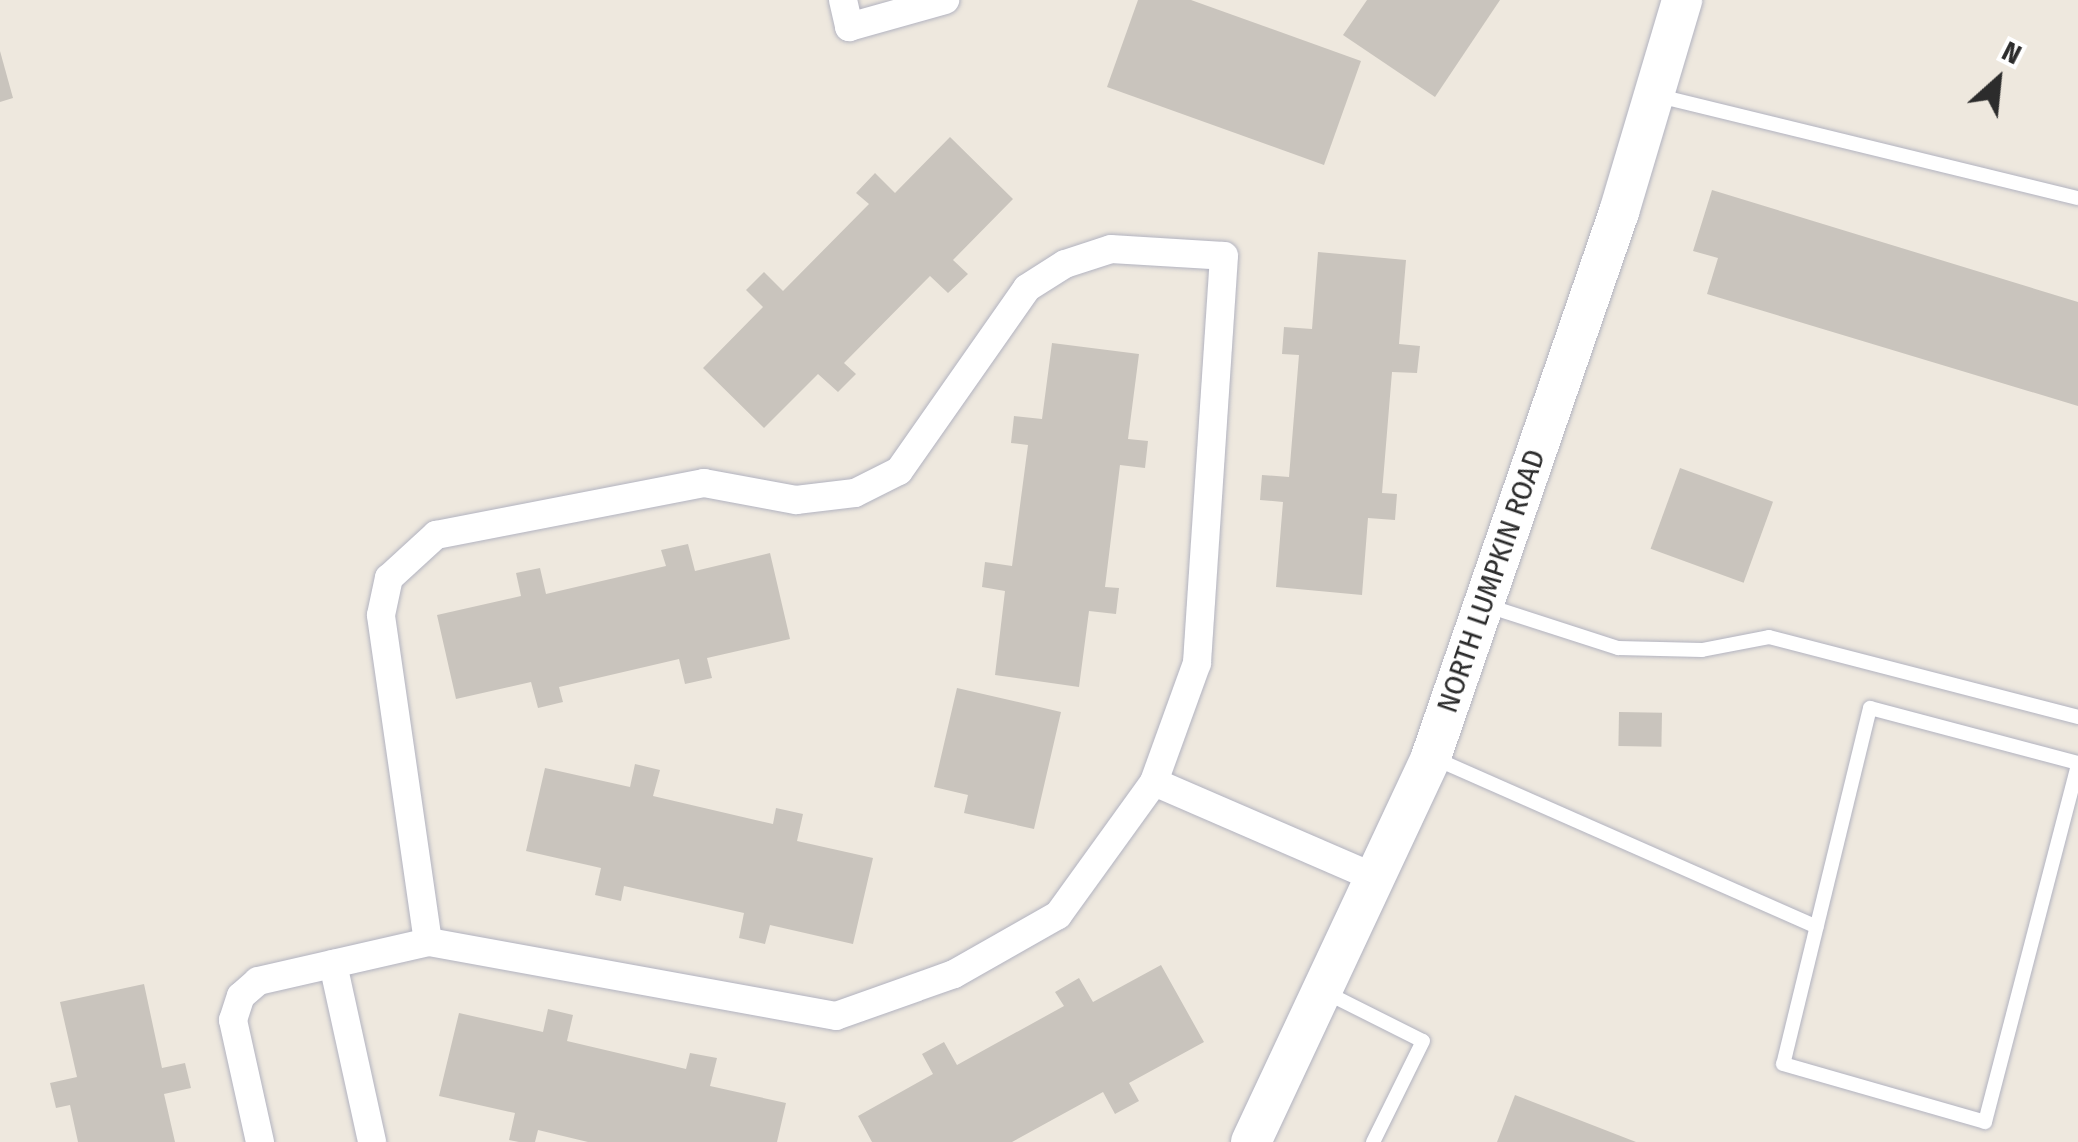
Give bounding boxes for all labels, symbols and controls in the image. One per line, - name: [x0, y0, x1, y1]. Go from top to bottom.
- north arrow: [1948, 30, 2048, 130]
- text: N: [1997, 34, 2027, 71]
- street label: NORTH LUMPKIN ROAD: [1429, 445, 1553, 717]

